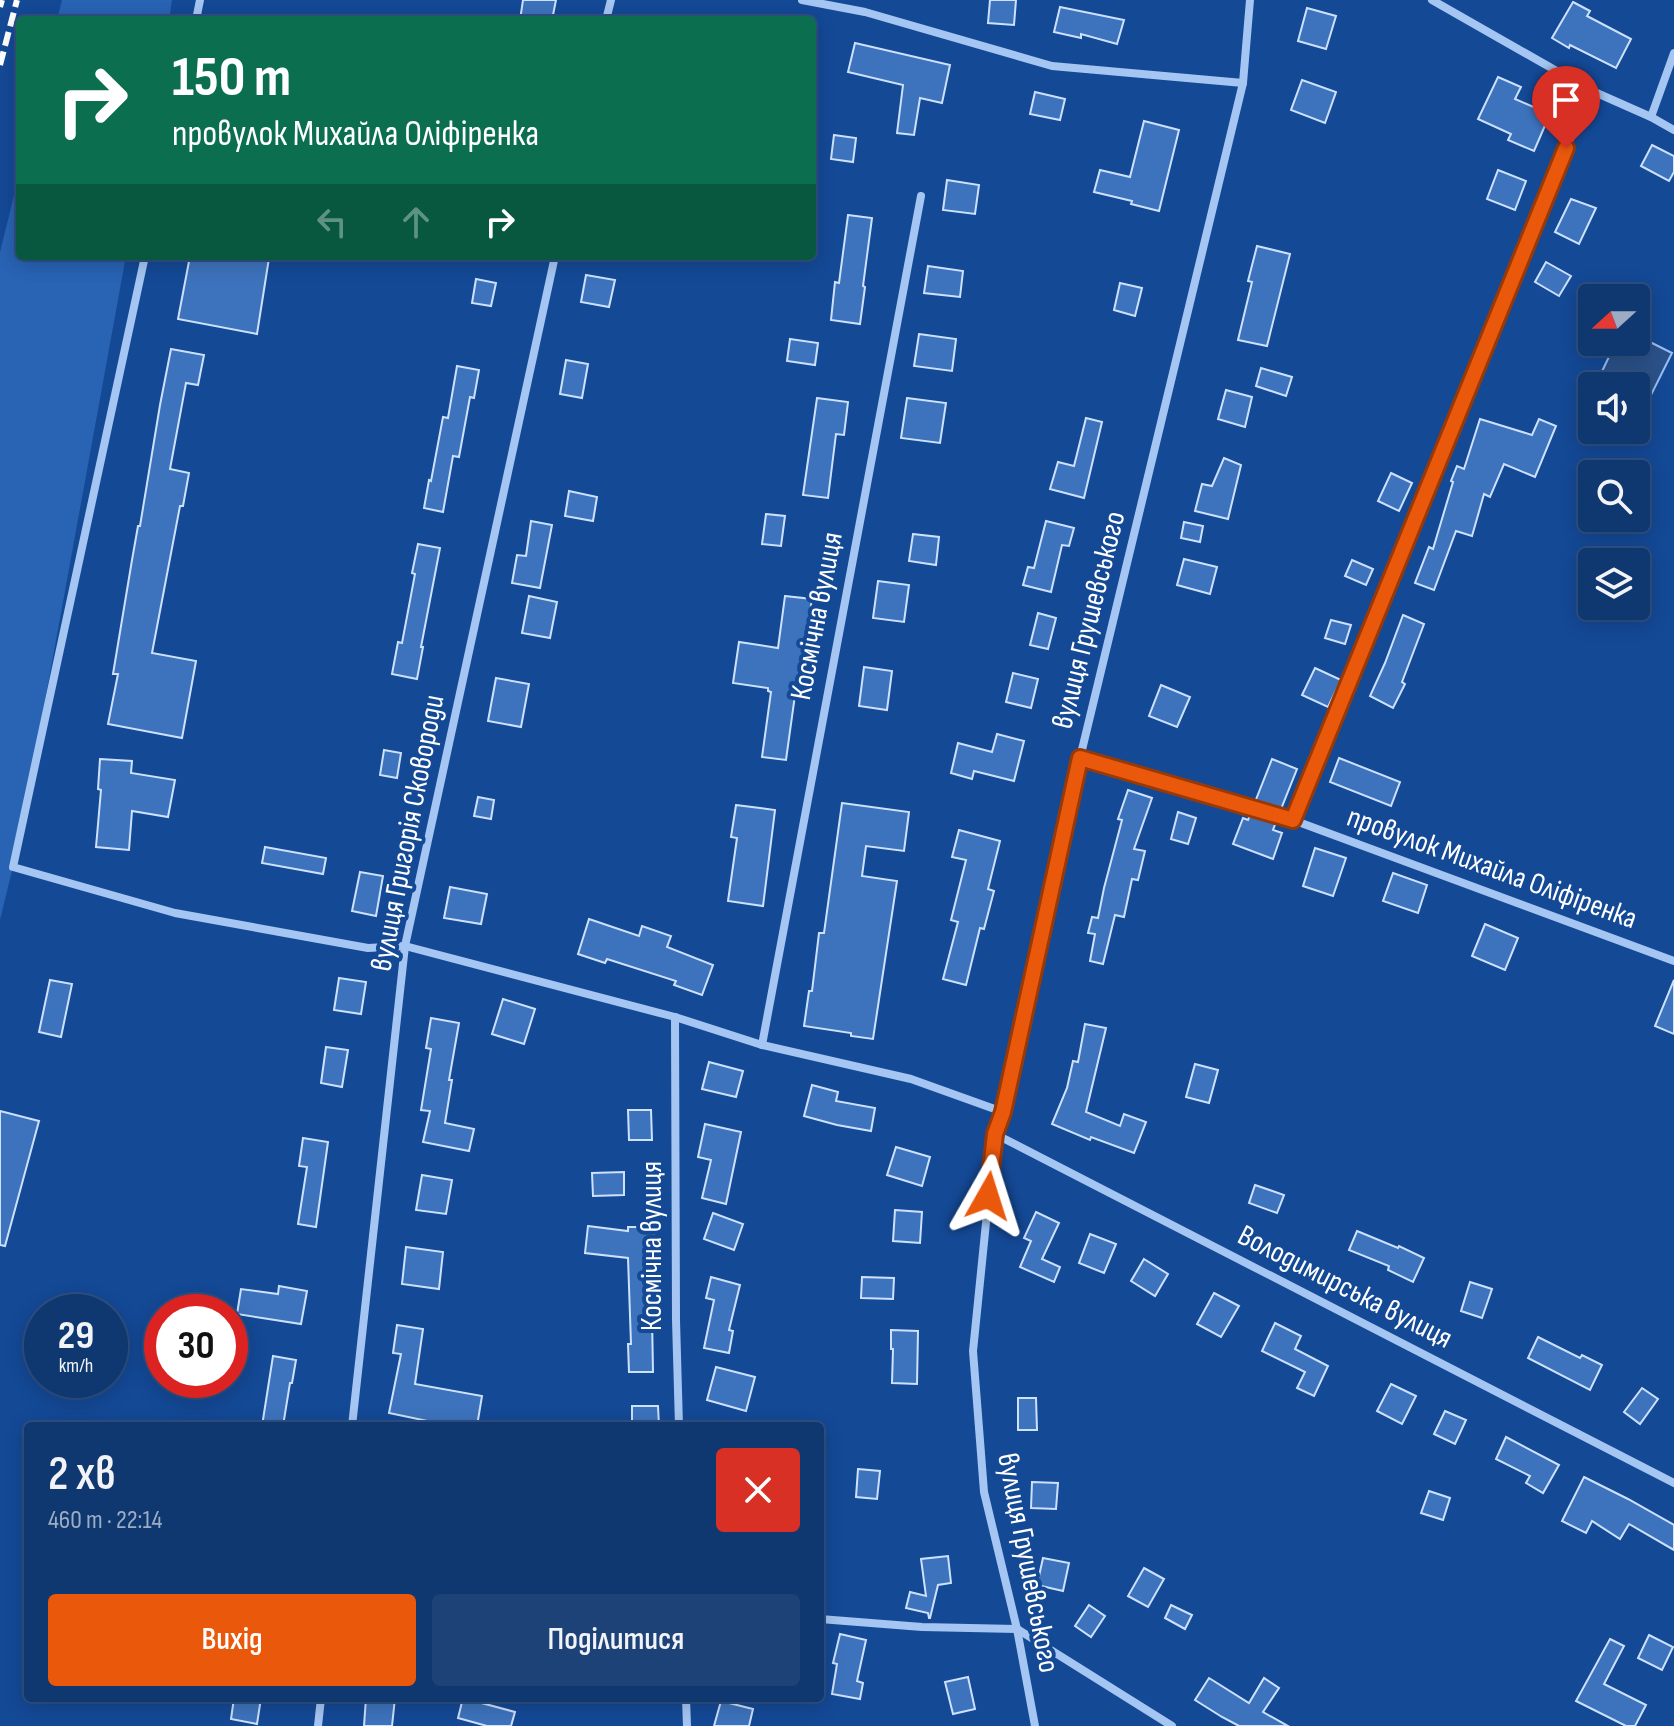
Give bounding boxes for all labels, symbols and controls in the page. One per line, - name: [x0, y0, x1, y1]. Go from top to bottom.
- text: 150 m: [172, 45, 291, 112]
- icon: right: [40, 48, 144, 152]
- pin: [1532, 66, 1600, 148]
- icon: arrive: [1544, 78, 1588, 122]
- text: провулок Михайла Оліфіренка: [172, 113, 539, 156]
- icon: left: [310, 200, 354, 244]
- icon: ahead: [394, 200, 438, 244]
- icon: right: [478, 200, 522, 244]
- north arrow: [1578, 284, 1650, 356]
- map controls: [1578, 284, 1650, 620]
- button: sound: [1578, 372, 1650, 444]
- button: search: [1578, 460, 1650, 532]
- street label: вулиця Грушевського: [1045, 508, 1133, 732]
- street label: Космічна вулиця: [783, 529, 851, 703]
- button: layers: [1578, 548, 1650, 620]
- street label: вулиця Григорія Сковороди: [364, 692, 452, 974]
- street label: провулок Михайла Оліфіренка: [1342, 799, 1642, 937]
- position arrow: [946, 1154, 1030, 1238]
- street label: Космічна вулиця: [634, 1161, 670, 1331]
- street label: Володимирська вулиця: [1232, 1217, 1458, 1357]
- speed limit sign: 30: [144, 1294, 248, 1398]
- text: 29: [58, 1312, 94, 1360]
- text: km/h: [59, 1354, 93, 1378]
- text: 2 хв: [48, 1446, 116, 1503]
- button: close: [716, 1448, 800, 1532]
- street label: вулиця Грушевського: [989, 1450, 1067, 1676]
- text: 460 m · 22:14: [48, 1505, 162, 1536]
- button: Вихід: [48, 1594, 416, 1686]
- button: Поділитися: [432, 1594, 800, 1686]

